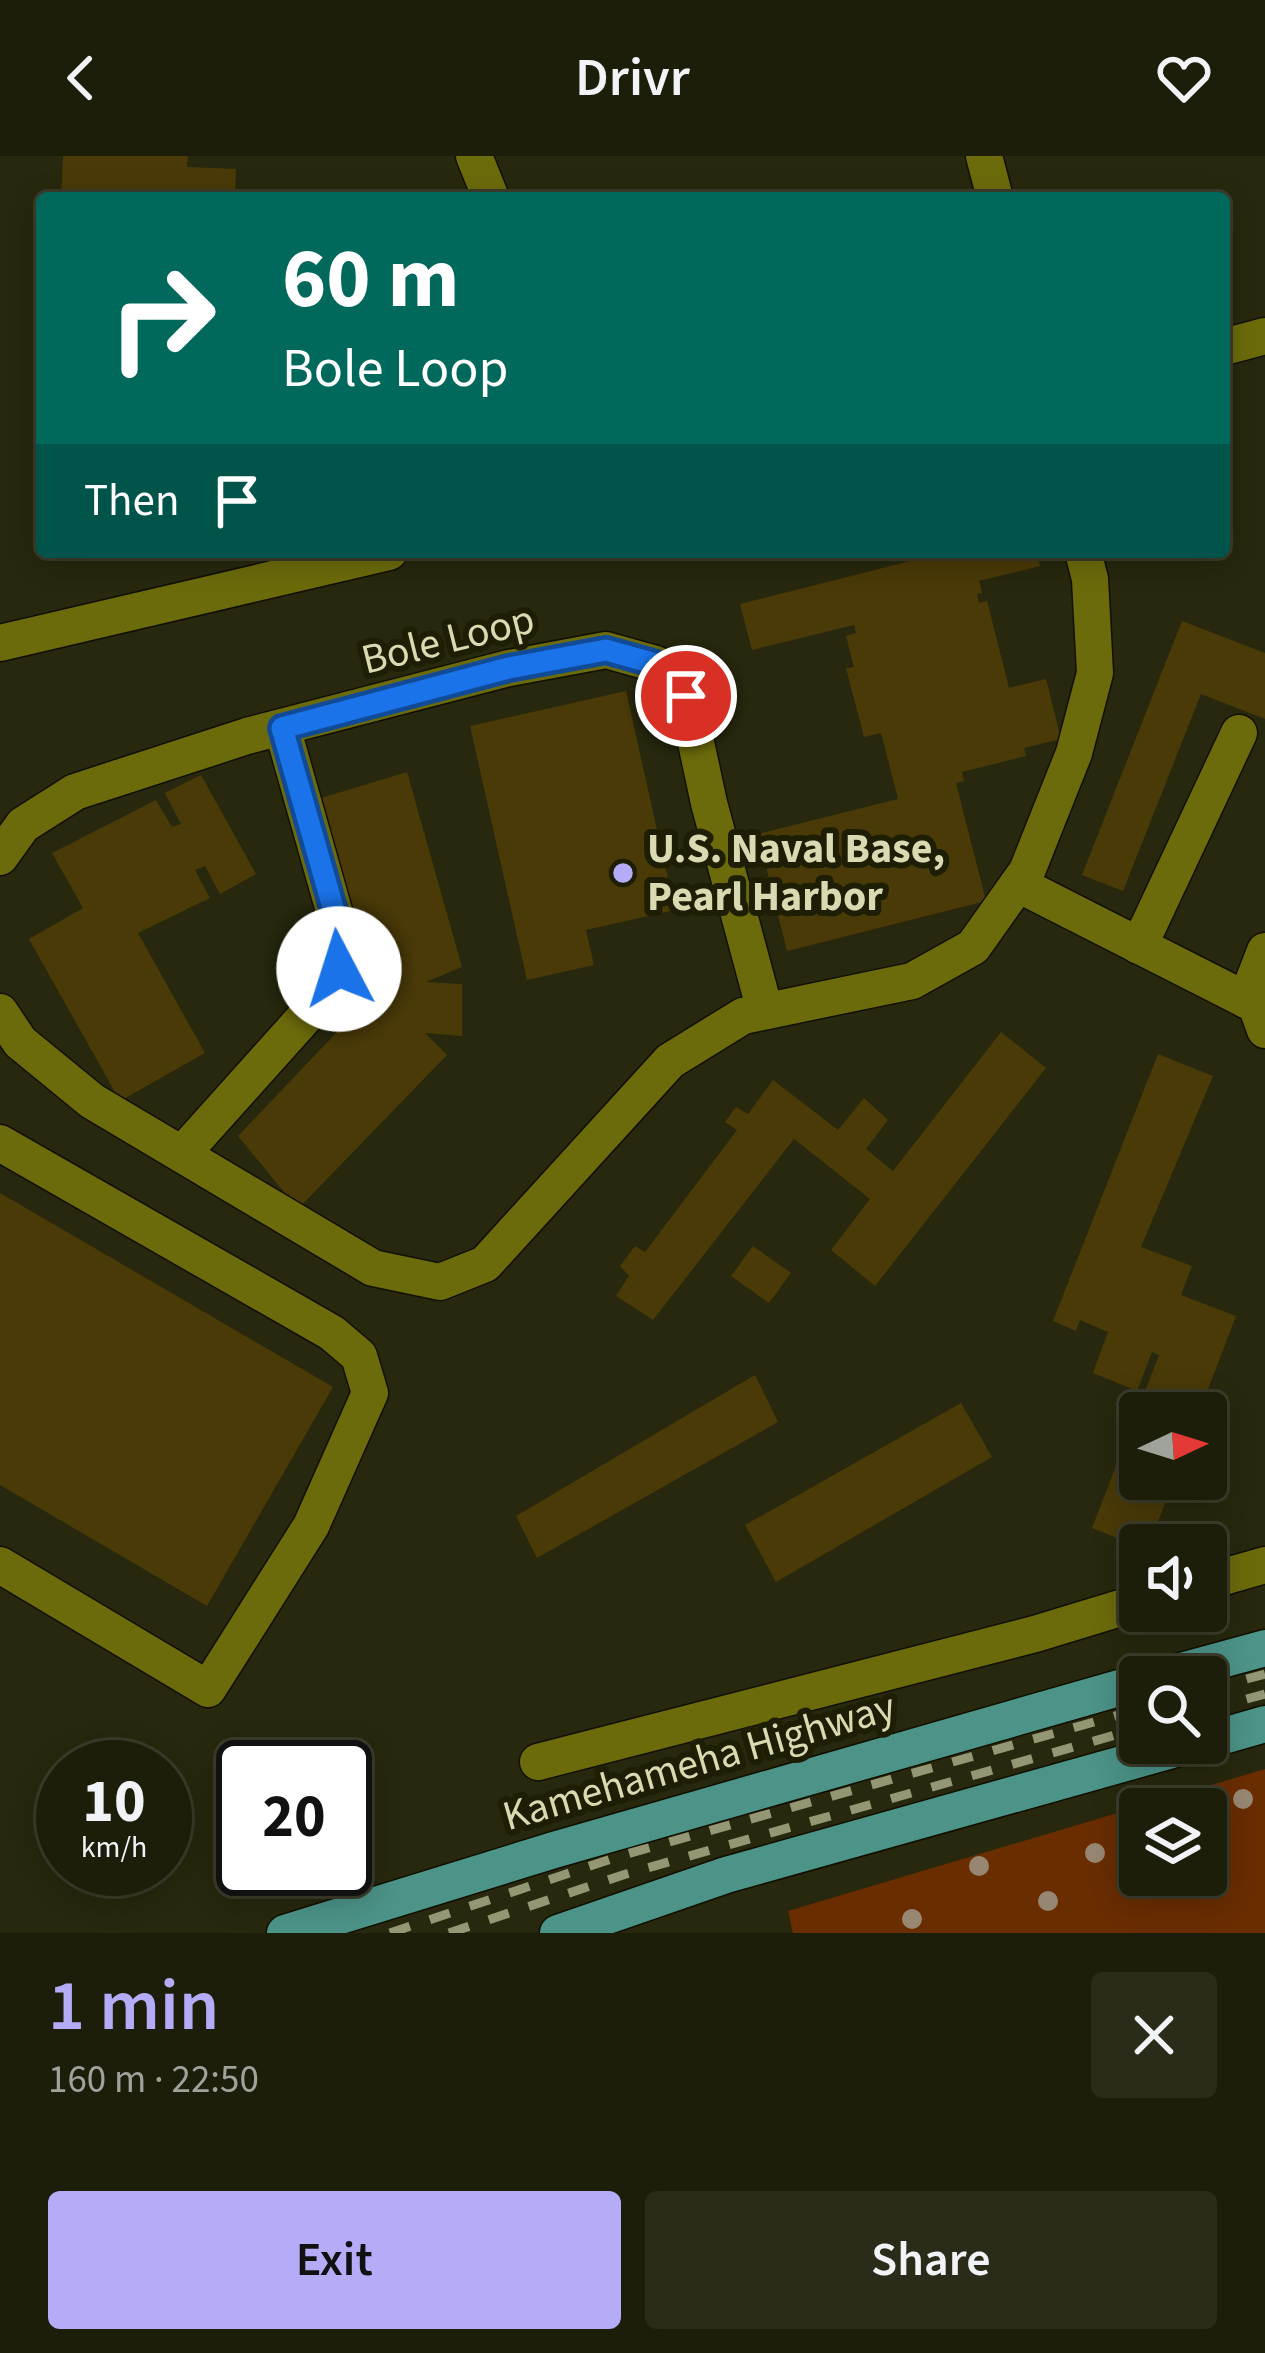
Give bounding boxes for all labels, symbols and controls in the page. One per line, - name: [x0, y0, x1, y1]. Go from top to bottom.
- text: Drivr: [575, 40, 690, 117]
- icon: back: [48, 45, 114, 111]
- icon: heart: [1151, 45, 1217, 111]
- text: 60 m: [282, 220, 460, 340]
- icon: right: [84, 240, 240, 396]
- text: Bole Loop: [282, 331, 508, 408]
- icon: arrive: [204, 468, 270, 534]
- text: Then: [84, 469, 180, 533]
- street label: Bole Loop: [355, 590, 541, 690]
- pin: [635, 645, 737, 747]
- icon: arrive: [653, 663, 719, 729]
- place label: U.S. Naval Base, Pearl Harbor: [647, 819, 945, 927]
- marker: U.S. Naval Base, Pearl Harbor: [610, 860, 636, 886]
- position arrow: [276, 906, 402, 1032]
- north arrow: [1119, 1392, 1227, 1500]
- map controls: [1119, 1392, 1227, 1896]
- button: sound: [1119, 1524, 1227, 1632]
- button: search: [1119, 1656, 1227, 1764]
- street label: Kamehameha Highway: [496, 1677, 903, 1847]
- speed limit sign: 20: [216, 1740, 372, 1896]
- text: 10: [82, 1760, 146, 1845]
- button: layers: [1119, 1788, 1227, 1896]
- text: km/h: [81, 1826, 147, 1869]
- text: 1 min: [48, 1955, 219, 2058]
- button: close: [1091, 1972, 1217, 2098]
- text: 160 m · 22:50: [48, 2052, 259, 2108]
- button: Exit: [48, 2191, 621, 2329]
- button: Share: [645, 2191, 1217, 2329]

